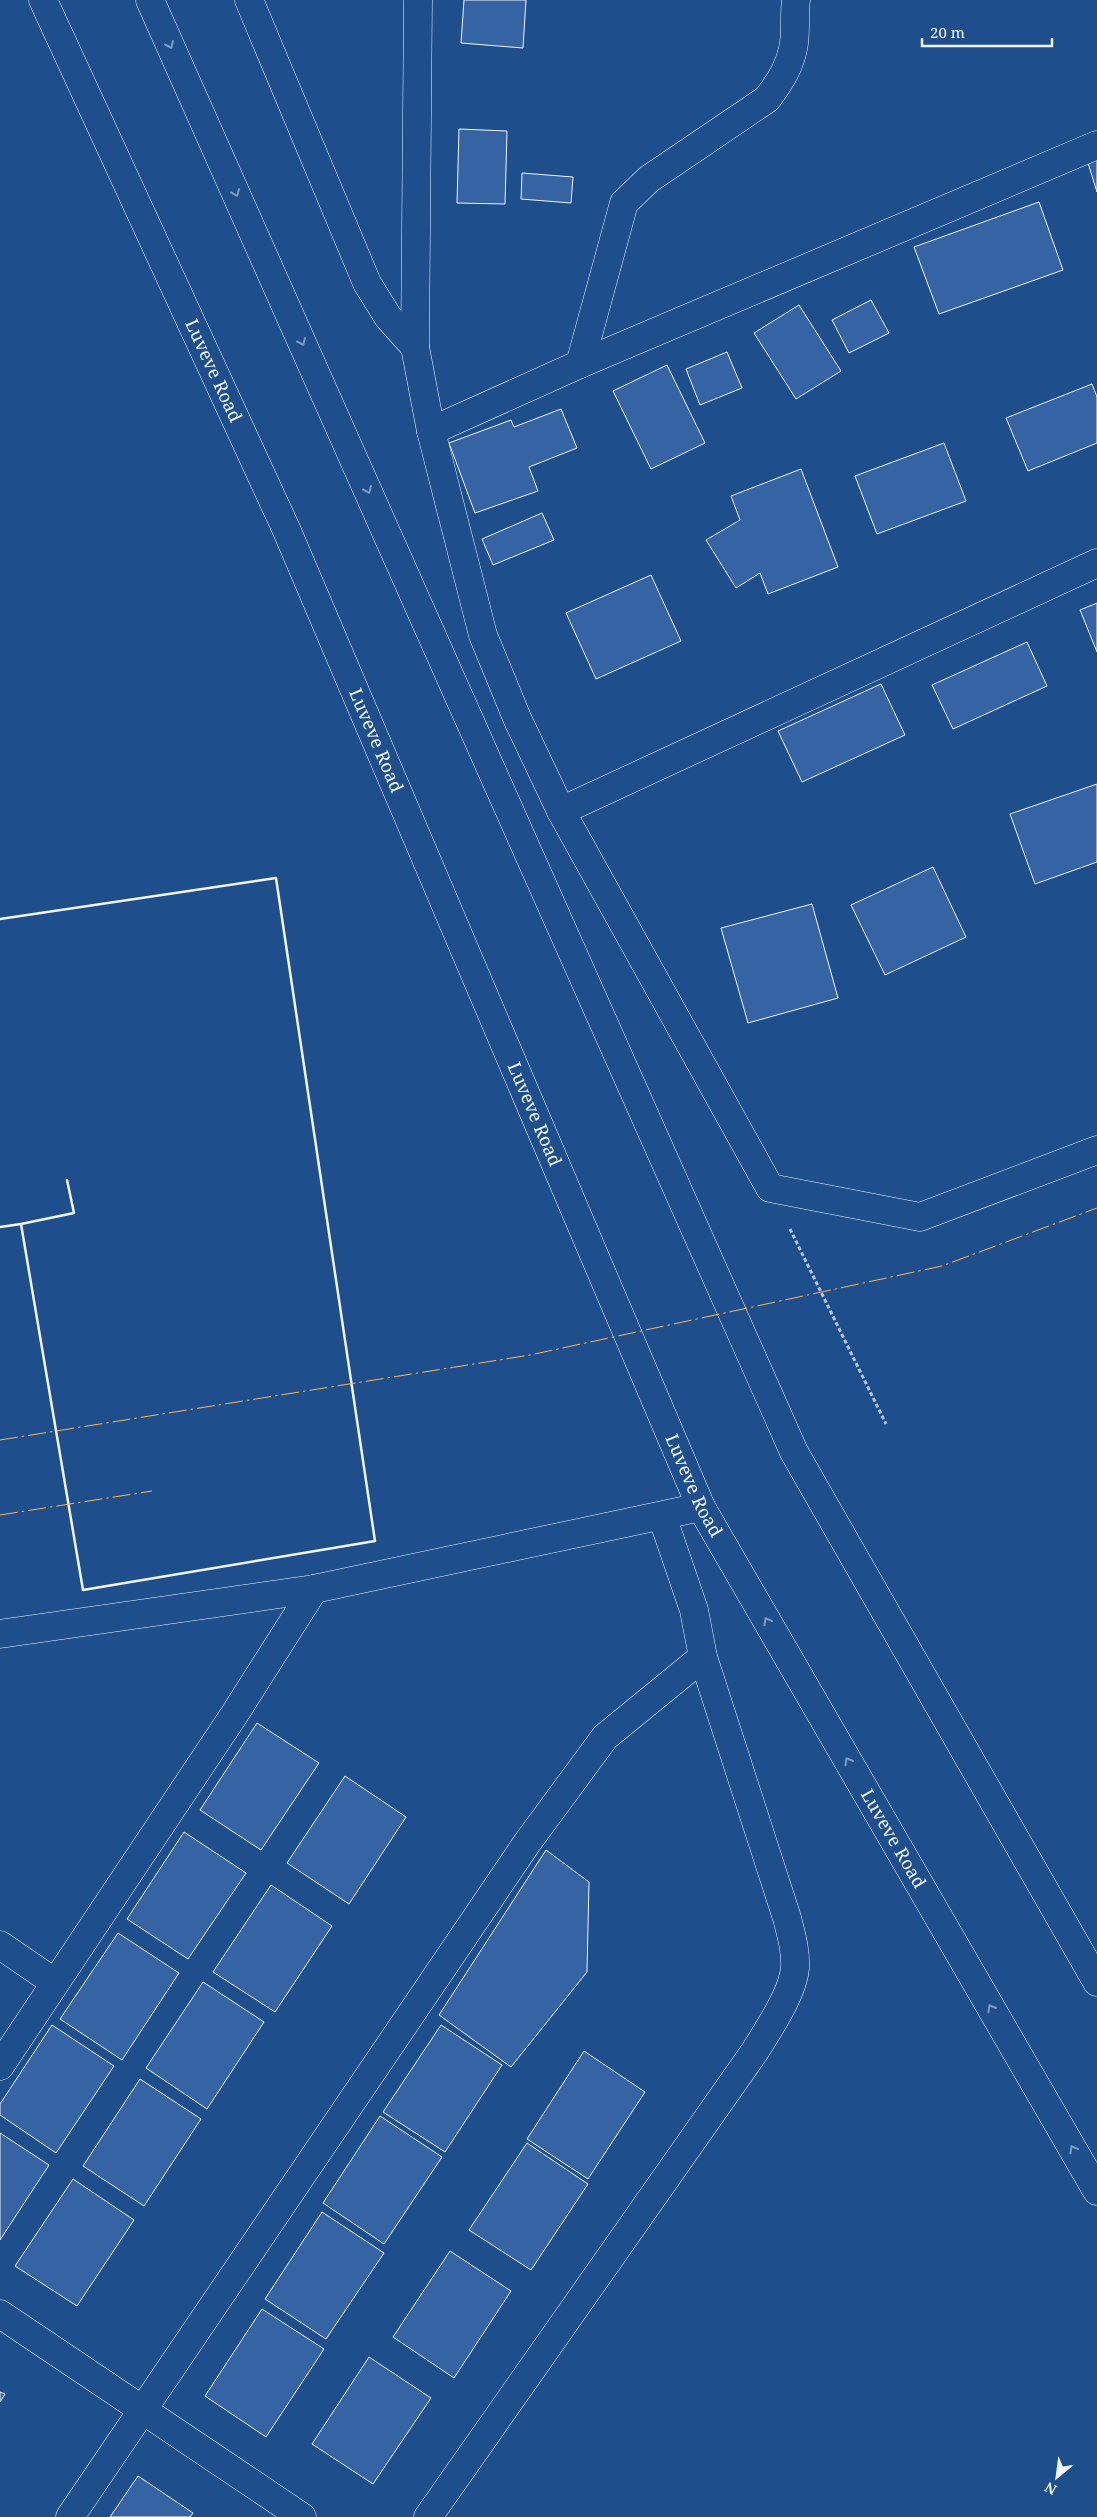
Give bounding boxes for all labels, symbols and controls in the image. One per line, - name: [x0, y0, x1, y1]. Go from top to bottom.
- scale bar: [922, 15, 1052, 47]
- text: 20 m: [930, 22, 965, 42]
- one-way arrow: [164, 40, 174, 49]
- one-way arrow: [229, 188, 240, 197]
- street label: Luveve Road: [180, 315, 248, 426]
- one-way arrow: [295, 337, 306, 346]
- one-way arrow: [361, 485, 372, 494]
- street label: Luveve Road: [344, 684, 410, 796]
- street label: Luveve Road: [503, 1058, 568, 1170]
- street label: Luveve Road: [660, 1430, 729, 1541]
- one-way arrow: [763, 1617, 773, 1626]
- one-way arrow: [845, 1758, 855, 1767]
- street label: Luveve Road: [856, 1784, 932, 1892]
- one-way arrow: [988, 2004, 998, 2013]
- one-way arrow: [1069, 2145, 1079, 2154]
- north arrow: [1032, 2452, 1082, 2502]
- text: N: [1041, 2478, 1060, 2500]

